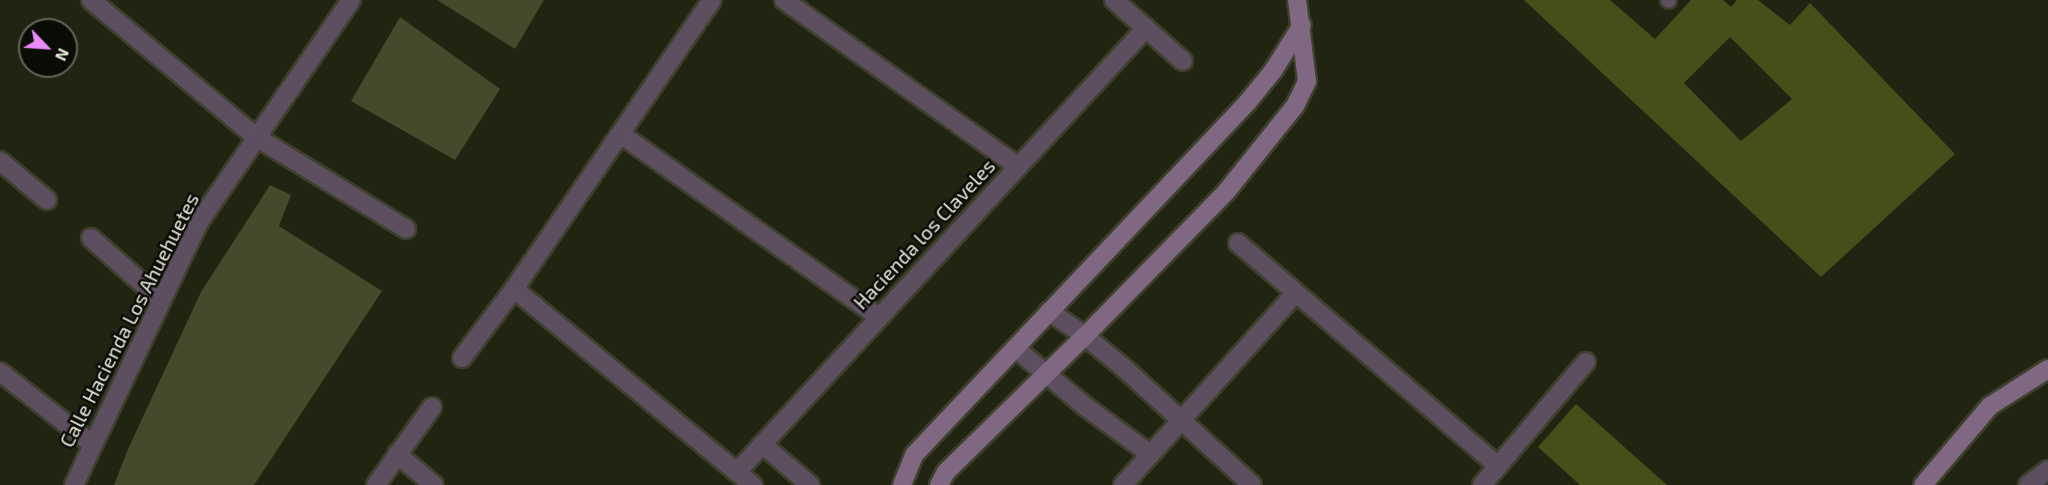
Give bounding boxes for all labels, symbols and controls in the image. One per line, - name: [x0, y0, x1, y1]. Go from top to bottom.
- north arrow: [18, 18, 78, 78]
- text: N: [52, 46, 74, 64]
- street label: Hacienda los Claveles: [848, 154, 1000, 314]
- street label: Calle Hacienda Los Ahuehuetes: [54, 189, 204, 451]

